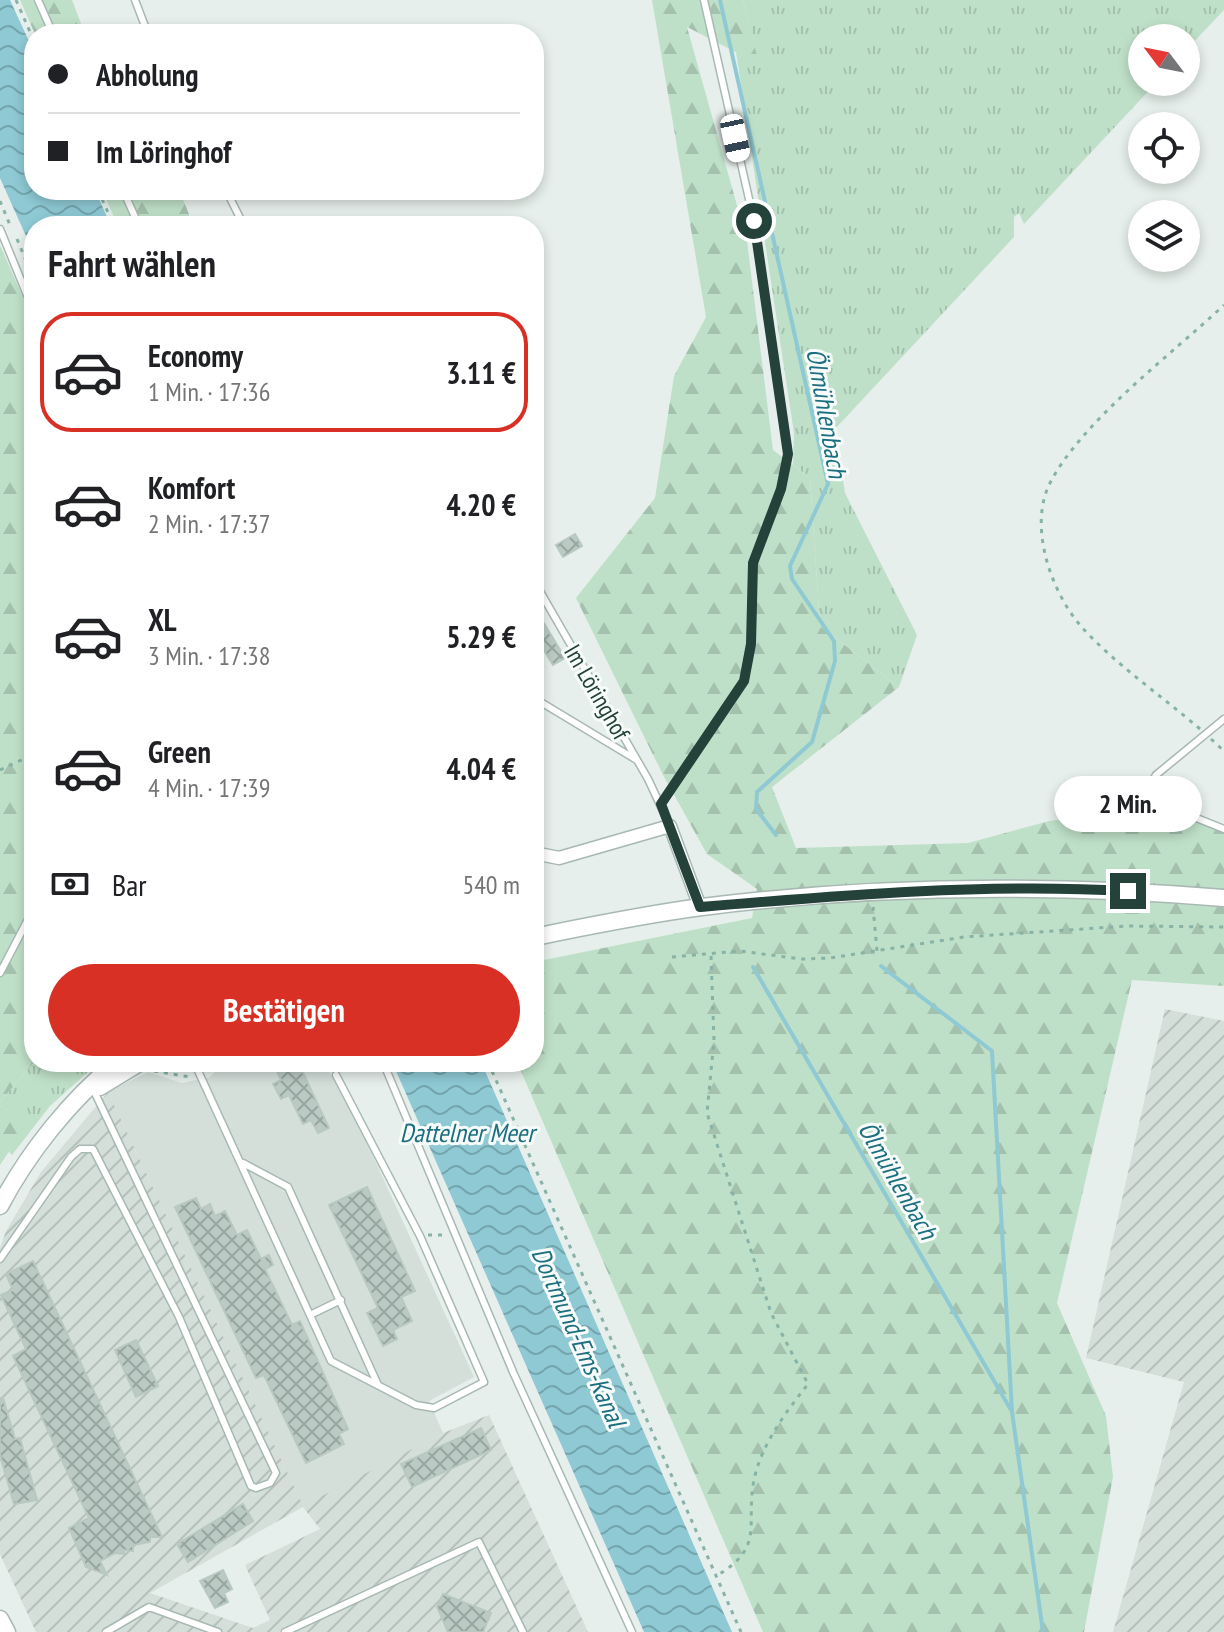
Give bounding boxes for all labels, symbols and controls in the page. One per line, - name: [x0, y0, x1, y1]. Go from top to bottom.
- north arrow: [1128, 24, 1200, 96]
- map controls: [1128, 24, 1200, 272]
- text: Abholung: [96, 55, 199, 94]
- car: [718, 112, 752, 164]
- button: locate: [1128, 112, 1200, 184]
- text: Im Löringhof: [96, 132, 231, 171]
- button: layers: [1128, 200, 1200, 272]
- route start: [736, 203, 772, 239]
- text: Fahrt wählen: [48, 240, 216, 287]
- icon: car: [52, 336, 124, 408]
- text: Economy: [148, 336, 243, 375]
- water label: Ölmühlenbach: [799, 346, 855, 482]
- text: 3.11 €: [446, 353, 516, 392]
- text: 1 Min. · 17:36: [148, 375, 270, 408]
- icon: car: [52, 468, 124, 540]
- text: Komfort: [148, 468, 235, 507]
- text: 4.20 €: [446, 485, 516, 524]
- text: 2 Min. · 17:37: [148, 507, 270, 540]
- icon: car: [52, 600, 124, 672]
- text: XL: [148, 600, 177, 639]
- text: 5.29 €: [446, 617, 516, 656]
- text: 3 Min. · 17:38: [148, 639, 270, 672]
- street label: Im Löringhof: [557, 639, 637, 746]
- icon: car: [52, 732, 124, 804]
- text: Green: [148, 732, 211, 771]
- text: 4.04 €: [446, 749, 516, 788]
- text: 4 Min. · 17:39: [148, 771, 270, 804]
- callout: 2 Min.: [1054, 775, 1202, 831]
- text: 2 Min.: [1099, 787, 1157, 820]
- icon: cash: [48, 862, 92, 906]
- text: Bar: [112, 865, 146, 904]
- text: 540 m: [462, 868, 520, 901]
- route end: [1110, 873, 1146, 909]
- button: Bestätigen: [48, 964, 520, 1056]
- water label: Ölmühlenbach: [851, 1115, 946, 1246]
- water label: Dattelner Meer: [400, 1116, 538, 1149]
- water label: Dortmund-Ems-Kanal: [525, 1242, 635, 1435]

